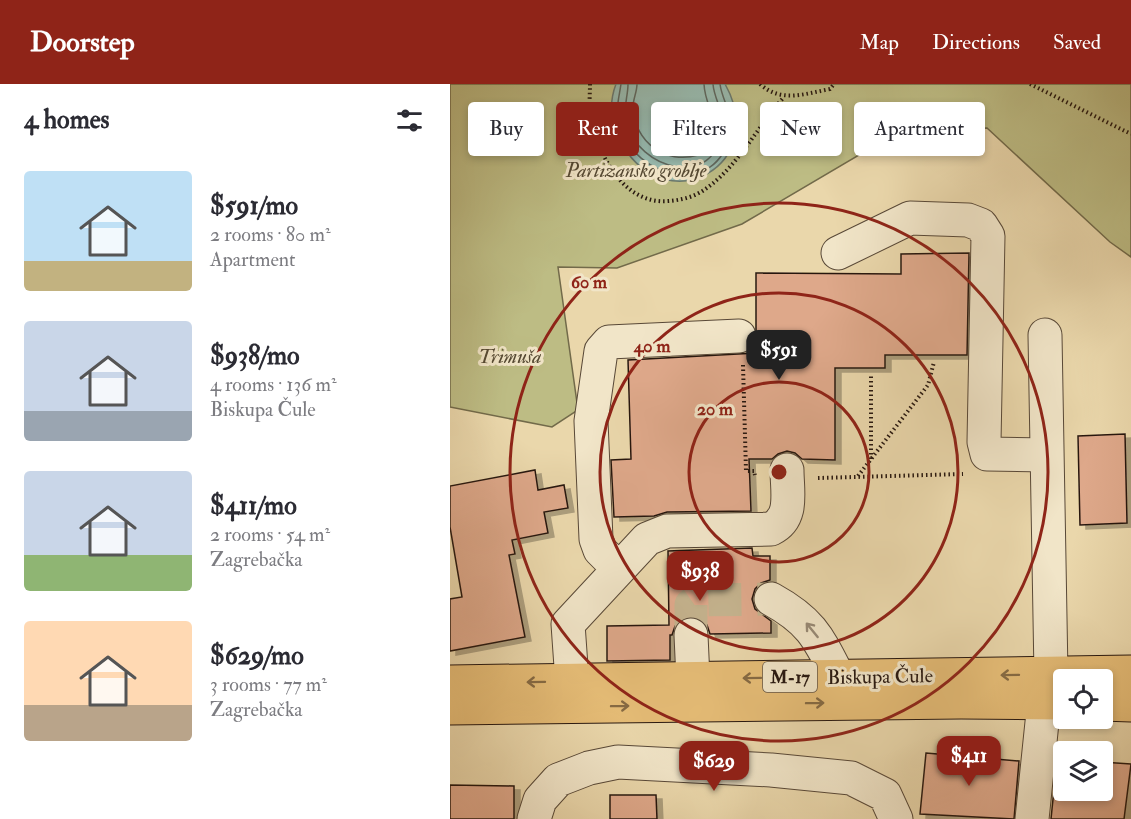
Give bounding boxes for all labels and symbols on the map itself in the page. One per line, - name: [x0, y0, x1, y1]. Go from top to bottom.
- park label: Partizansko groblje: [565, 158, 707, 183]
- text: 60 m: [571, 271, 608, 294]
- pin: $591: [743, 330, 815, 381]
- text: 40 m: [633, 335, 671, 358]
- park label: Trimuša: [479, 344, 541, 369]
- text: 20 m: [697, 398, 734, 421]
- centre of rings: [769, 462, 789, 482]
- pin: $938: [664, 551, 736, 602]
- one-way arrow: [806, 623, 819, 639]
- road number: M-17: [763, 662, 817, 692]
- street label: Biskupa Čule: [827, 662, 933, 691]
- one-way arrow: [1000, 669, 1020, 681]
- one-way arrow: [742, 672, 762, 684]
- one-way arrow: [526, 676, 546, 687]
- one-way arrow: [805, 697, 825, 709]
- one-way arrow: [610, 700, 630, 712]
- pin: $411: [933, 736, 1005, 787]
- pin: $629: [678, 741, 750, 792]

